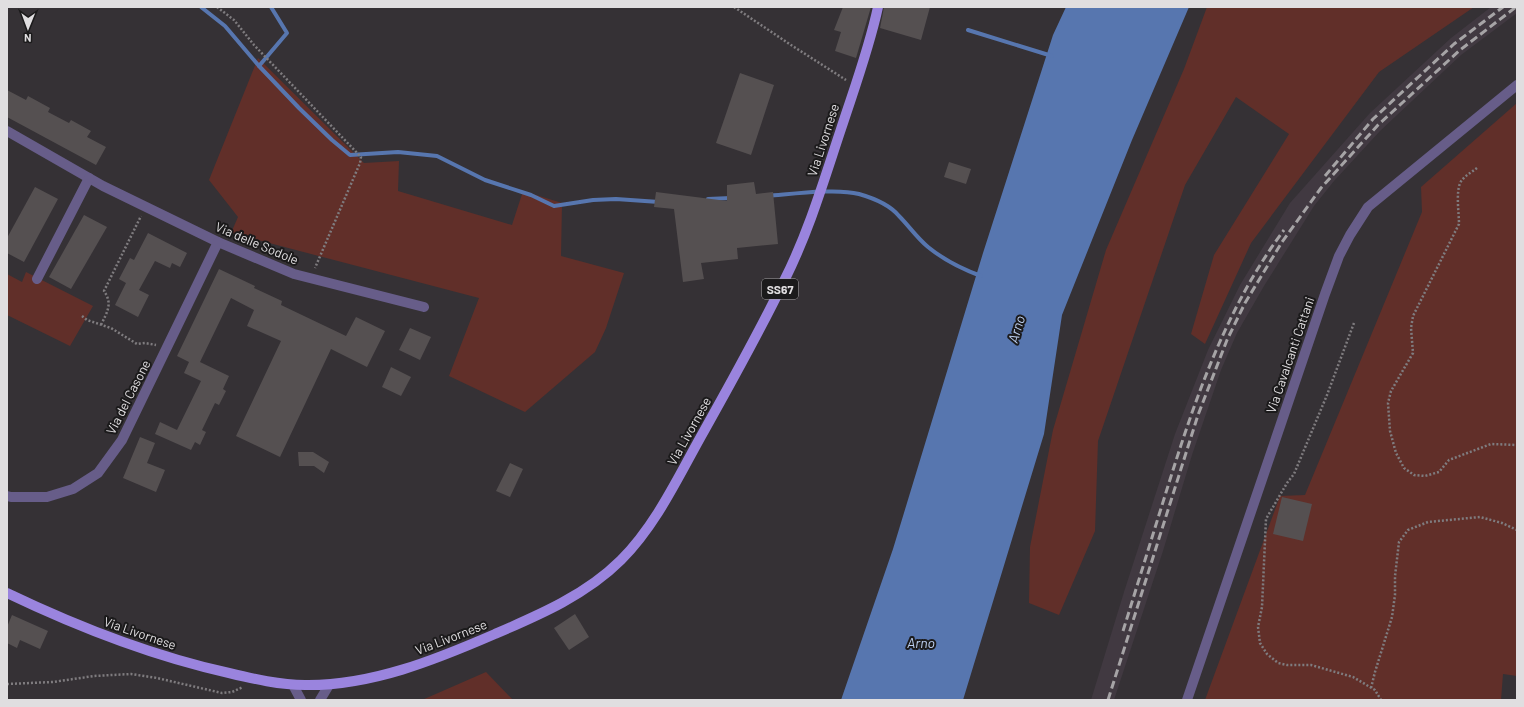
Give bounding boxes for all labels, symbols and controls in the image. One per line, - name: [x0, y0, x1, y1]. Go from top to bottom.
- north arrow: [8, 8, 48, 48]
- text: N: [24, 32, 32, 45]
- street label: Via Livornese: [804, 102, 842, 178]
- street label: Via delle Sodole: [213, 218, 301, 268]
- road number: SS67: [762, 279, 798, 299]
- street label: Via Cavalcanti Cattani: [1263, 295, 1317, 415]
- water label: Arno: [1004, 313, 1028, 345]
- street label: Via del Casone: [102, 357, 154, 437]
- street label: Via Livornese: [664, 394, 714, 468]
- street label: Via Livornese: [102, 613, 178, 653]
- street label: Via Livornese: [413, 616, 489, 658]
- water label: Arno: [907, 634, 935, 651]

